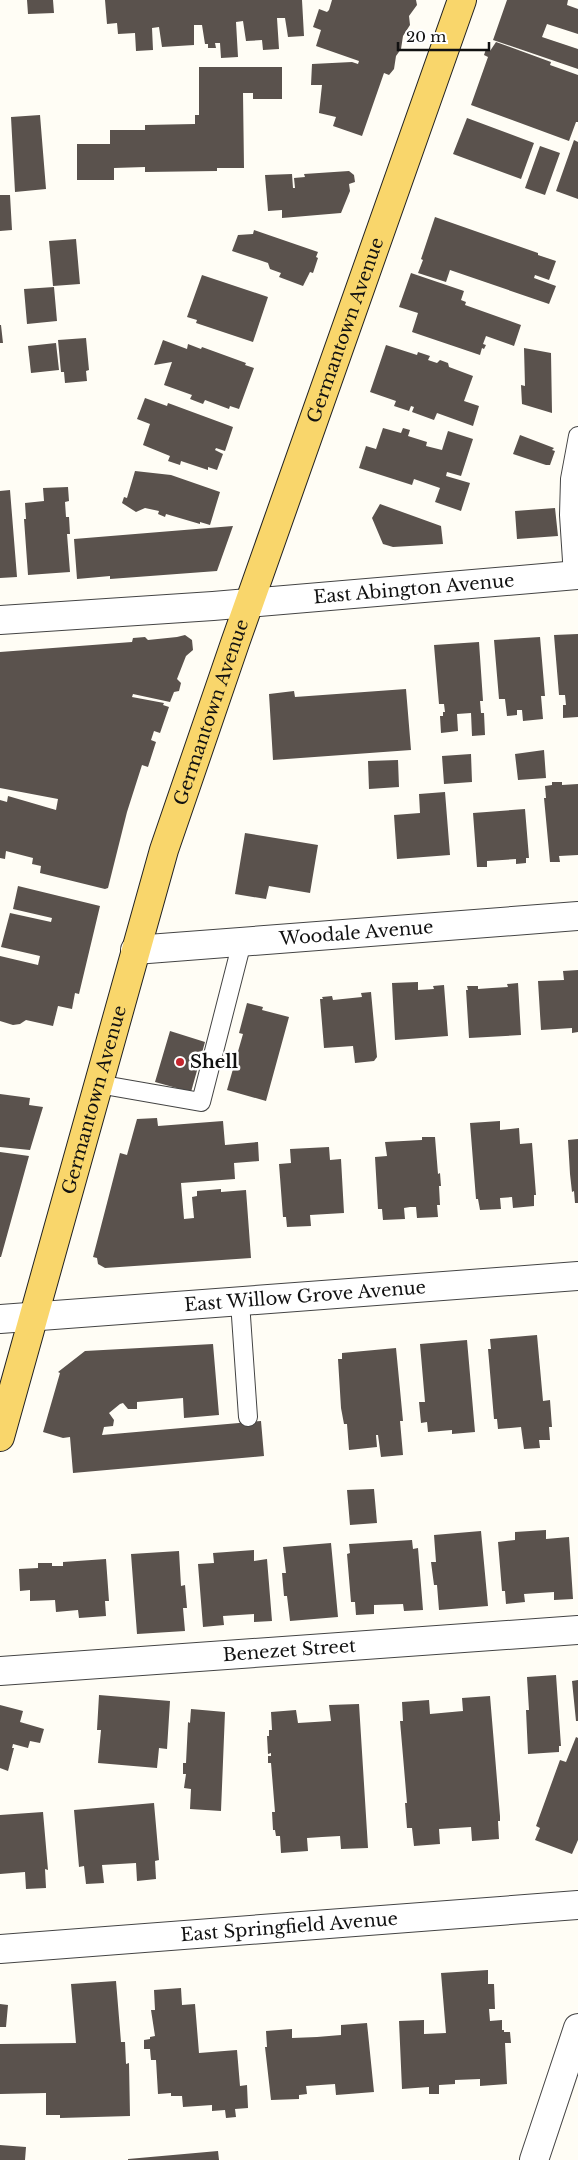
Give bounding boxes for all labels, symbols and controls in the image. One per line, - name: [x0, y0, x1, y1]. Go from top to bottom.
- scale bar: [398, 20, 489, 52]
- text: 20 m: [406, 27, 446, 46]
- street label: Germantown Avenue: [303, 234, 388, 426]
- street label: East Abington Avenue: [312, 569, 515, 608]
- street label: Germantown Avenue: [169, 616, 253, 808]
- street label: Woodale Avenue: [277, 916, 434, 950]
- street label: Germantown Avenue: [57, 1003, 131, 1197]
- place label: Shell: [190, 1051, 239, 1073]
- marker: Shell: [174, 1056, 186, 1068]
- street label: East Willow Grove Avenue: [184, 1276, 427, 1316]
- street label: Benezet Street: [222, 1635, 357, 1666]
- street label: East Springfield Avenue: [180, 1908, 399, 1946]

